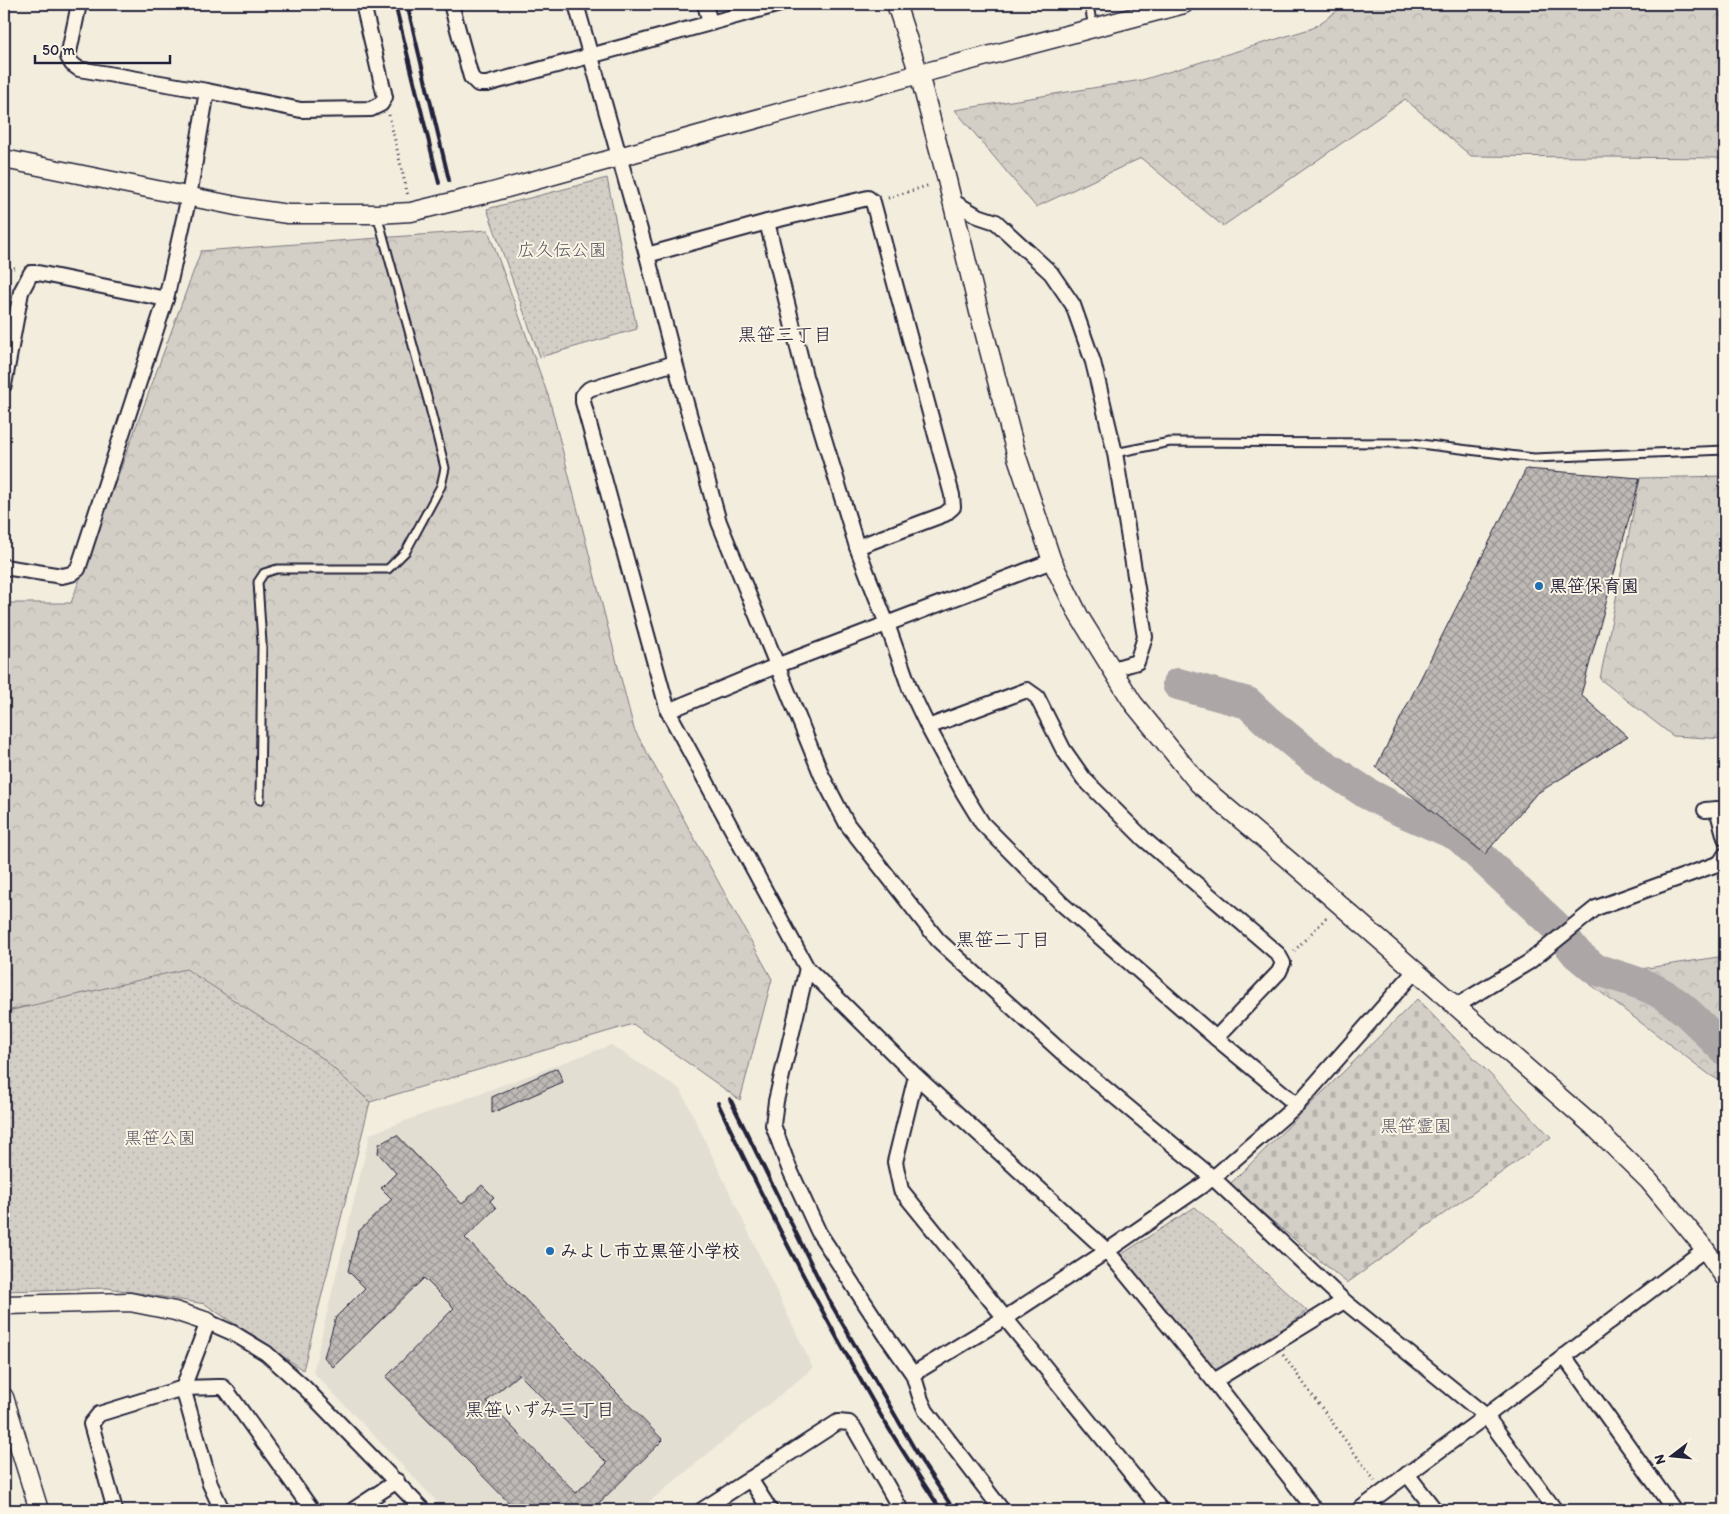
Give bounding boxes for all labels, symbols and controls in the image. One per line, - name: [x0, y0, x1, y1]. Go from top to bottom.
- scale bar: [35, 32, 170, 64]
- text: 50 m: [42, 41, 75, 59]
- park label: 広久伝公園: [517, 239, 607, 261]
- district label: 黒笹三丁目: [737, 323, 833, 346]
- place label: 黒笹保育園: [1549, 575, 1639, 597]
- marker: 黒笹保育園: [1533, 580, 1545, 592]
- district label: 黒笹二丁目: [955, 928, 1051, 951]
- park label: 黒笹霊園: [1380, 1115, 1452, 1137]
- park label: 黒笹公園: [124, 1127, 196, 1149]
- place label: みよし市立黒笹小学校: [560, 1240, 740, 1262]
- marker: みよし市立黒笹小学校: [544, 1245, 556, 1257]
- district label: 黒笹いずみ三丁目: [465, 1398, 615, 1421]
- north arrow: [1646, 1432, 1696, 1482]
- text: N: [1651, 1453, 1669, 1466]

